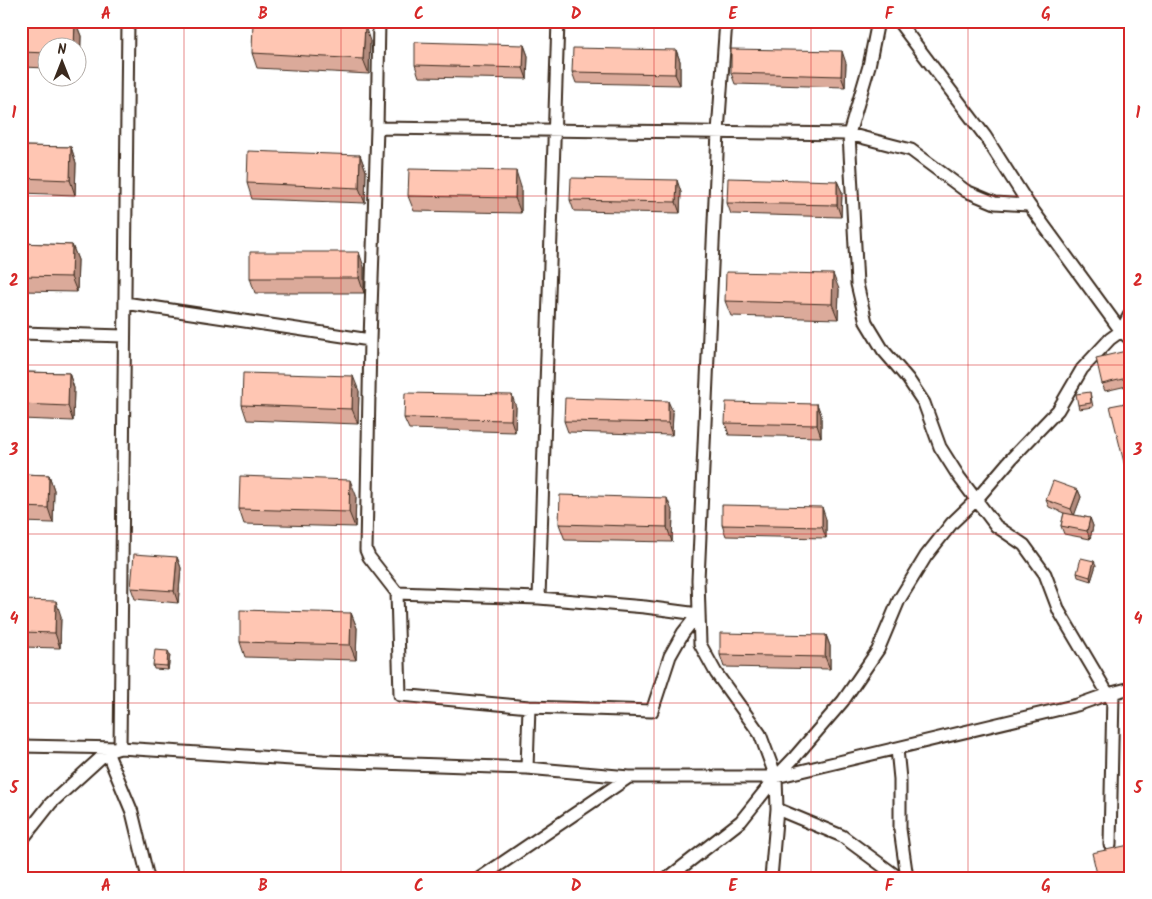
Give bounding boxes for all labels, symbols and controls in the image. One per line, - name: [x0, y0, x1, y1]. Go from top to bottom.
- text: A: [101, 2, 111, 27]
- text: B: [258, 2, 268, 27]
- text: C: [414, 2, 424, 27]
- text: D: [571, 2, 582, 27]
- text: E: [729, 2, 739, 27]
- text: F: [885, 2, 895, 27]
- text: G: [1041, 2, 1051, 27]
- north arrow: [38, 38, 88, 88]
- text: N: [58, 39, 67, 61]
- text: 1: [12, 101, 17, 126]
- text: 1: [1136, 101, 1141, 126]
- text: 2: [9, 269, 19, 294]
- text: 2: [1133, 269, 1143, 294]
- text: 3: [9, 438, 19, 463]
- text: 3: [1133, 438, 1143, 463]
- text: 4: [10, 607, 19, 632]
- text: 4: [1134, 607, 1143, 632]
- text: 5: [9, 776, 20, 801]
- text: 5: [1133, 776, 1144, 801]
- text: A: [101, 874, 111, 899]
- text: B: [258, 874, 268, 899]
- text: C: [414, 874, 424, 899]
- text: D: [571, 874, 582, 899]
- text: E: [729, 874, 739, 899]
- text: F: [885, 874, 895, 899]
- text: G: [1041, 874, 1051, 899]

